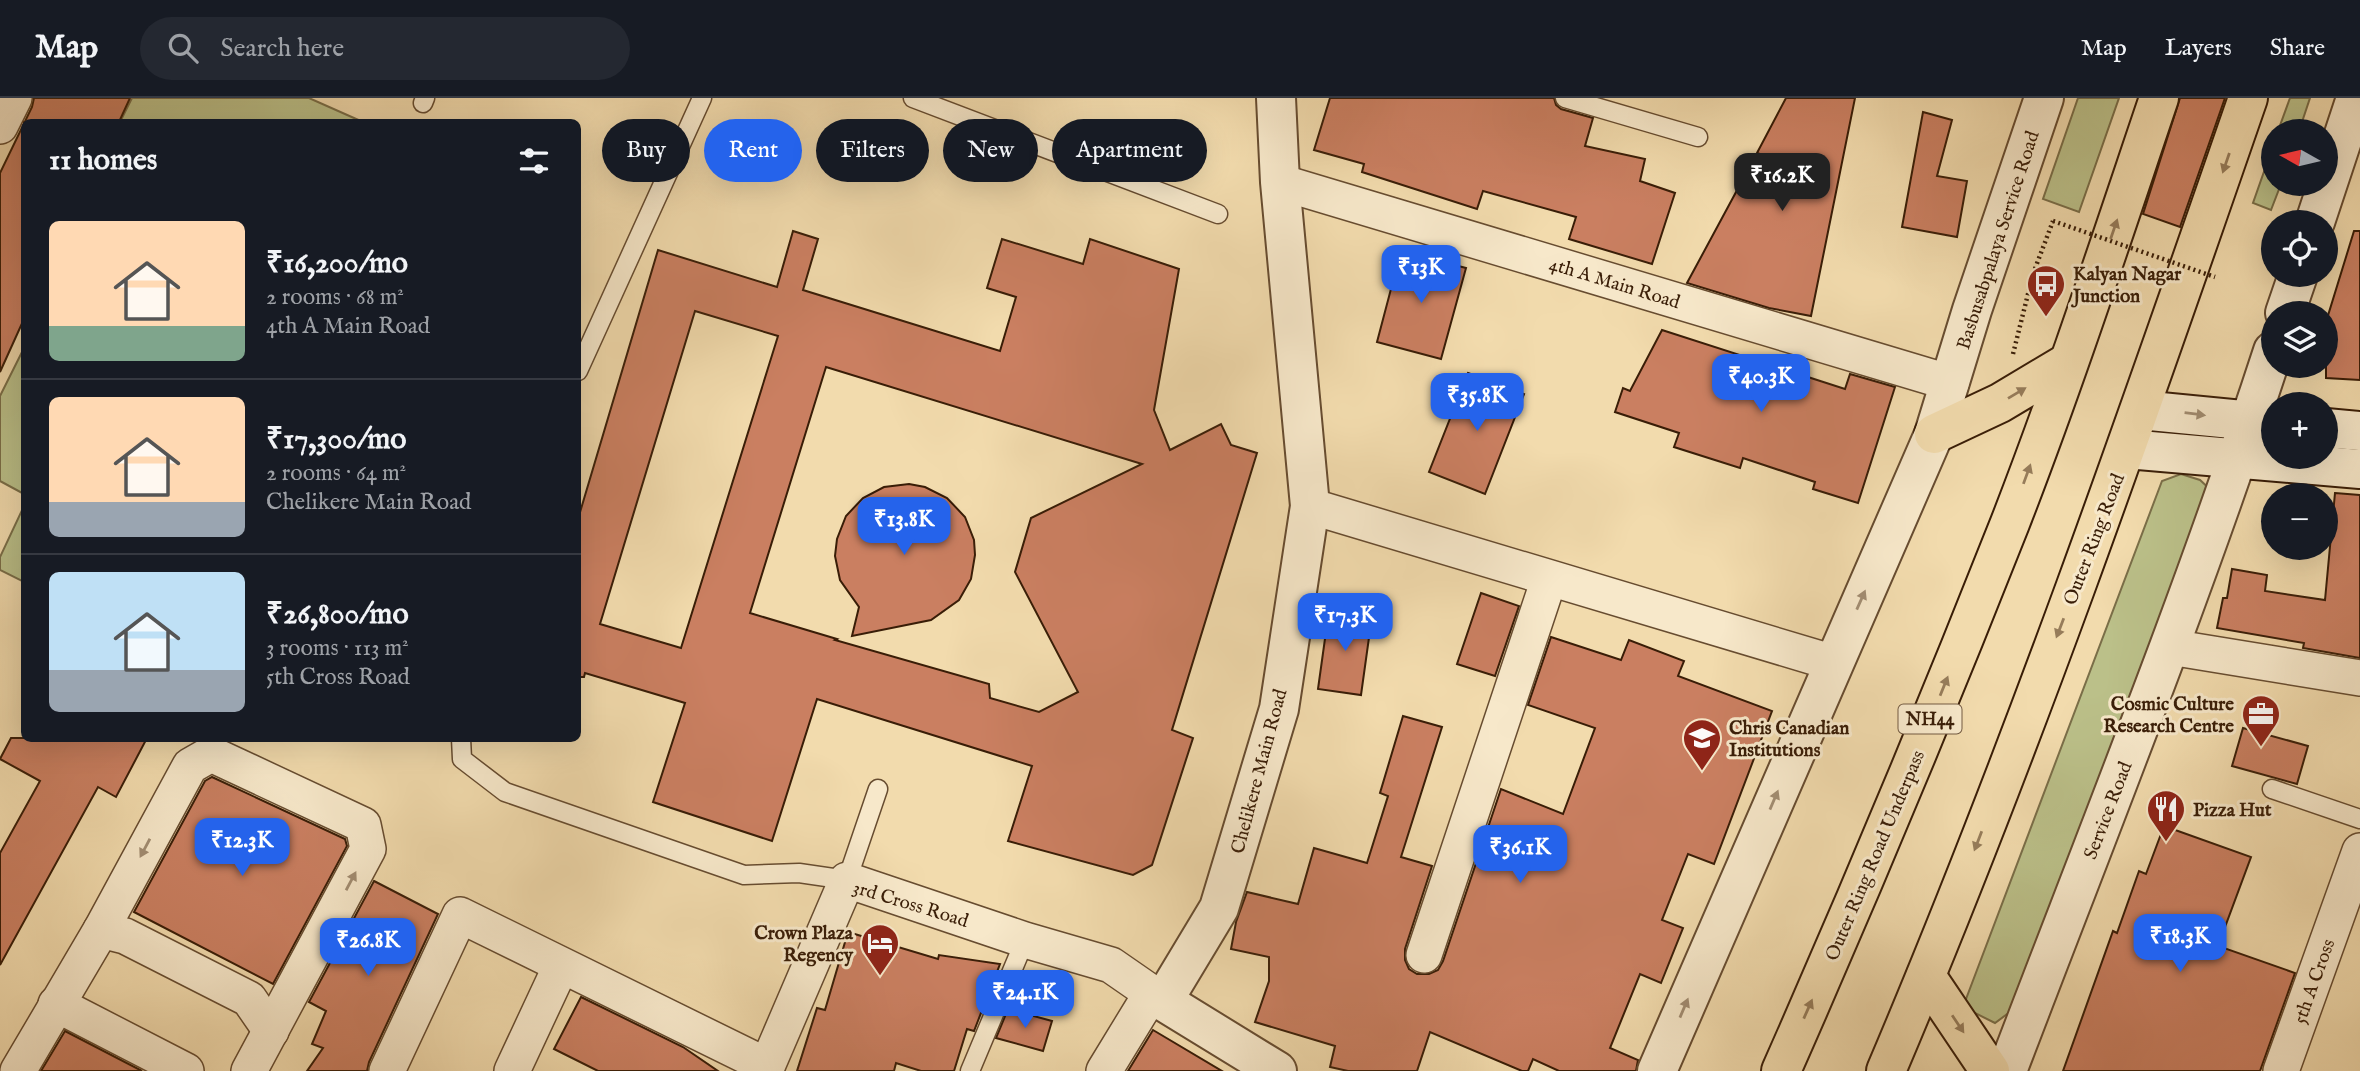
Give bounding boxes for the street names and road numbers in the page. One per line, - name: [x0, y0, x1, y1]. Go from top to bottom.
- street label: Basbusabpalaya Service Road: [1952, 127, 2046, 353]
- street label: 4th A Main Road: [1546, 253, 1684, 315]
- street label: Outer Ring Road: [2059, 470, 2131, 609]
- street label: Chelikere Main Road: [1226, 686, 1294, 857]
- road number: NH44: [1898, 704, 1962, 734]
- street label: Outer Ring Road Underpass: [1821, 747, 1931, 965]
- street label: Service Road: [2079, 758, 2139, 863]
- street label: 3rd Cross Road: [850, 876, 972, 934]
- street label: 5th A Cross: [2288, 936, 2341, 1027]

